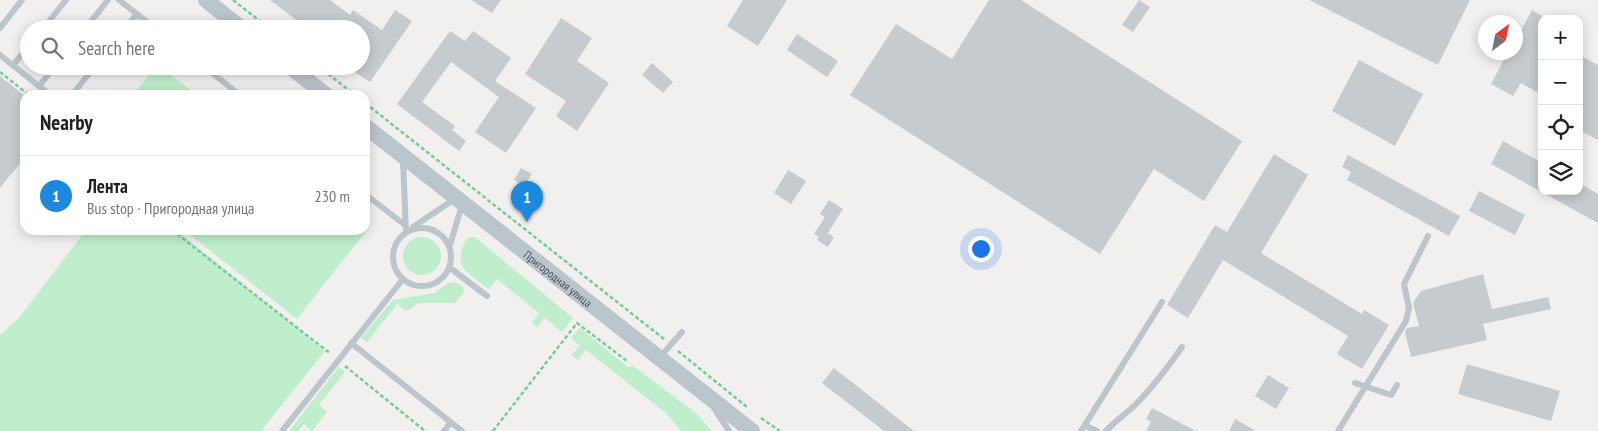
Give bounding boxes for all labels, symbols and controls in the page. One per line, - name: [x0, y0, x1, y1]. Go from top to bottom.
- north arrow: [1478, 15, 1523, 60]
- map controls: [1538, 15, 1583, 195]
- button: +: [1538, 15, 1583, 60]
- search box: [20, 20, 370, 75]
- icon: search: [38, 34, 66, 62]
- text: Search here: [78, 36, 155, 60]
- button: −: [1538, 60, 1583, 105]
- button: locate: [1538, 105, 1583, 150]
- text: Nearby: [40, 109, 93, 136]
- button: layers: [1538, 150, 1583, 195]
- text: Лента: [87, 174, 128, 198]
- pin: 1: [511, 181, 543, 222]
- text: 1: [52, 186, 60, 206]
- text: 230 m: [315, 186, 350, 206]
- text: Bus stop · Пригородная улица: [87, 198, 254, 218]
- your location: [968, 236, 994, 262]
- street label: Пригородная улица: [521, 247, 596, 310]

